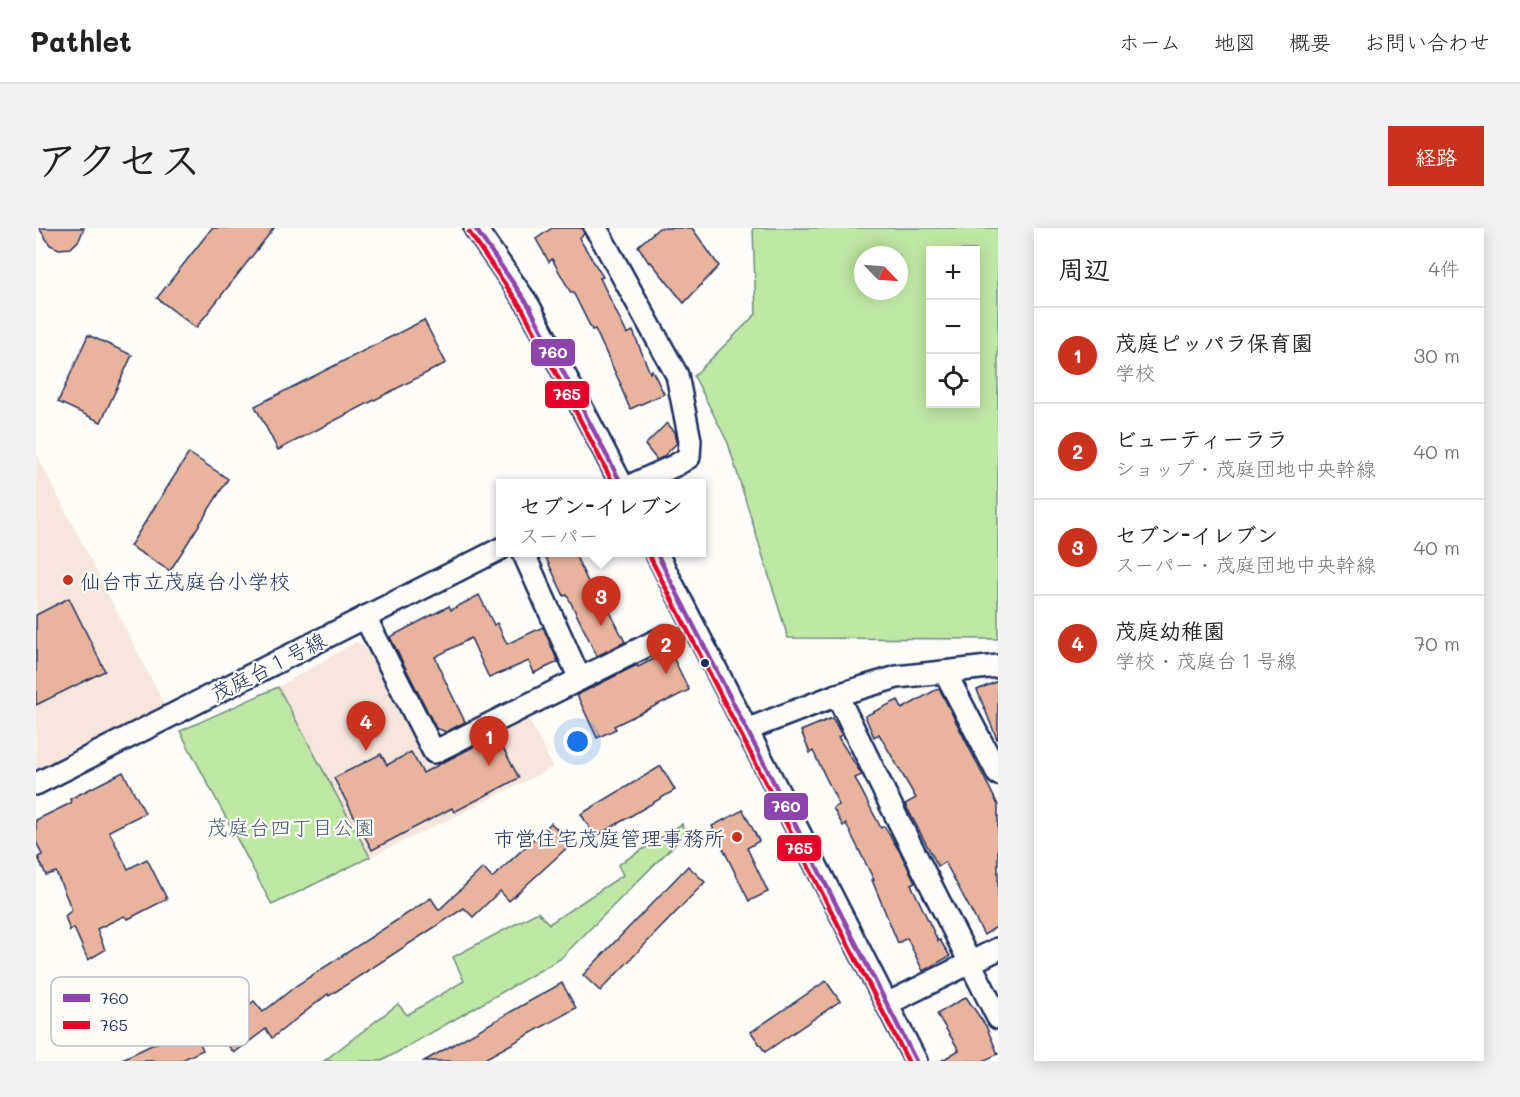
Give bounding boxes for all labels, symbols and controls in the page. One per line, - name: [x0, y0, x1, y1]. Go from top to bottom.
- text: Pathlet: [30, 23, 132, 59]
- text: ホーム: [1119, 28, 1181, 55]
- text: 地図: [1214, 28, 1256, 55]
- text: 概要: [1289, 28, 1331, 55]
- text: お問い合わせ: [1364, 28, 1490, 55]
- button: 経路: [1388, 126, 1484, 186]
- text: アクセス: [36, 131, 201, 186]
- north arrow: [854, 246, 908, 300]
- map controls: [926, 246, 980, 408]
- button: +: [926, 246, 980, 300]
- text: 周辺: [1058, 252, 1110, 286]
- text: 4件: [1428, 255, 1460, 281]
- button: −: [926, 300, 980, 354]
- text: 茂庭ピッパラ保育園: [1115, 328, 1313, 357]
- line badge: 760: [530, 338, 576, 367]
- text: 760: [539, 341, 567, 362]
- text: 1: [1073, 342, 1082, 368]
- text: 30 m: [1414, 342, 1460, 368]
- button: locate: [926, 354, 980, 408]
- text: 学校: [1115, 359, 1155, 385]
- line badge: 765: [544, 380, 590, 409]
- text: 765: [553, 383, 581, 404]
- text: ビューティーララ: [1115, 424, 1288, 453]
- text: 2: [1072, 438, 1083, 464]
- text: 40 m: [1414, 438, 1460, 464]
- text: ショップ · 茂庭団地中央幹線: [1115, 455, 1376, 481]
- popup: [496, 479, 706, 557]
- text: セブン-イレブン: [519, 491, 683, 520]
- text: セブン-イレブン: [1115, 520, 1278, 549]
- text: スーパー: [519, 522, 599, 548]
- text: 3: [1072, 534, 1084, 560]
- text: 40 m: [1414, 534, 1460, 560]
- text: スーパー · 茂庭団地中央幹線: [1115, 551, 1376, 577]
- place label: 仙台市立茂庭台小学校: [80, 567, 290, 594]
- marker: 仙台市立茂庭台小学校: [61, 573, 75, 587]
- pin: 3: [582, 576, 620, 626]
- text: 茂庭幼稚園: [1115, 616, 1225, 645]
- pin: 2: [646, 624, 686, 674]
- street label: 茂庭台１号線: [206, 625, 330, 707]
- text: 4: [1071, 630, 1084, 656]
- text: 70 m: [1414, 630, 1460, 656]
- text: 学校 · 茂庭台１号線: [1115, 647, 1297, 673]
- unlabelled marker: [699, 657, 711, 669]
- pin: 4: [346, 702, 386, 751]
- pin: 1: [470, 716, 508, 766]
- your location: [563, 727, 592, 756]
- line badge: 760: [763, 792, 809, 821]
- text: 760: [772, 795, 800, 816]
- park label: 茂庭台四丁目公園: [207, 813, 375, 840]
- place label: 市営住宅茂庭管理事務所: [494, 824, 725, 851]
- marker: 市営住宅茂庭管理事務所: [730, 830, 744, 844]
- line badge: 765: [776, 834, 822, 862]
- text: 765: [785, 837, 813, 858]
- legend: [51, 977, 249, 1046]
- text: 760: [100, 987, 129, 1008]
- text: 765: [100, 1014, 128, 1035]

